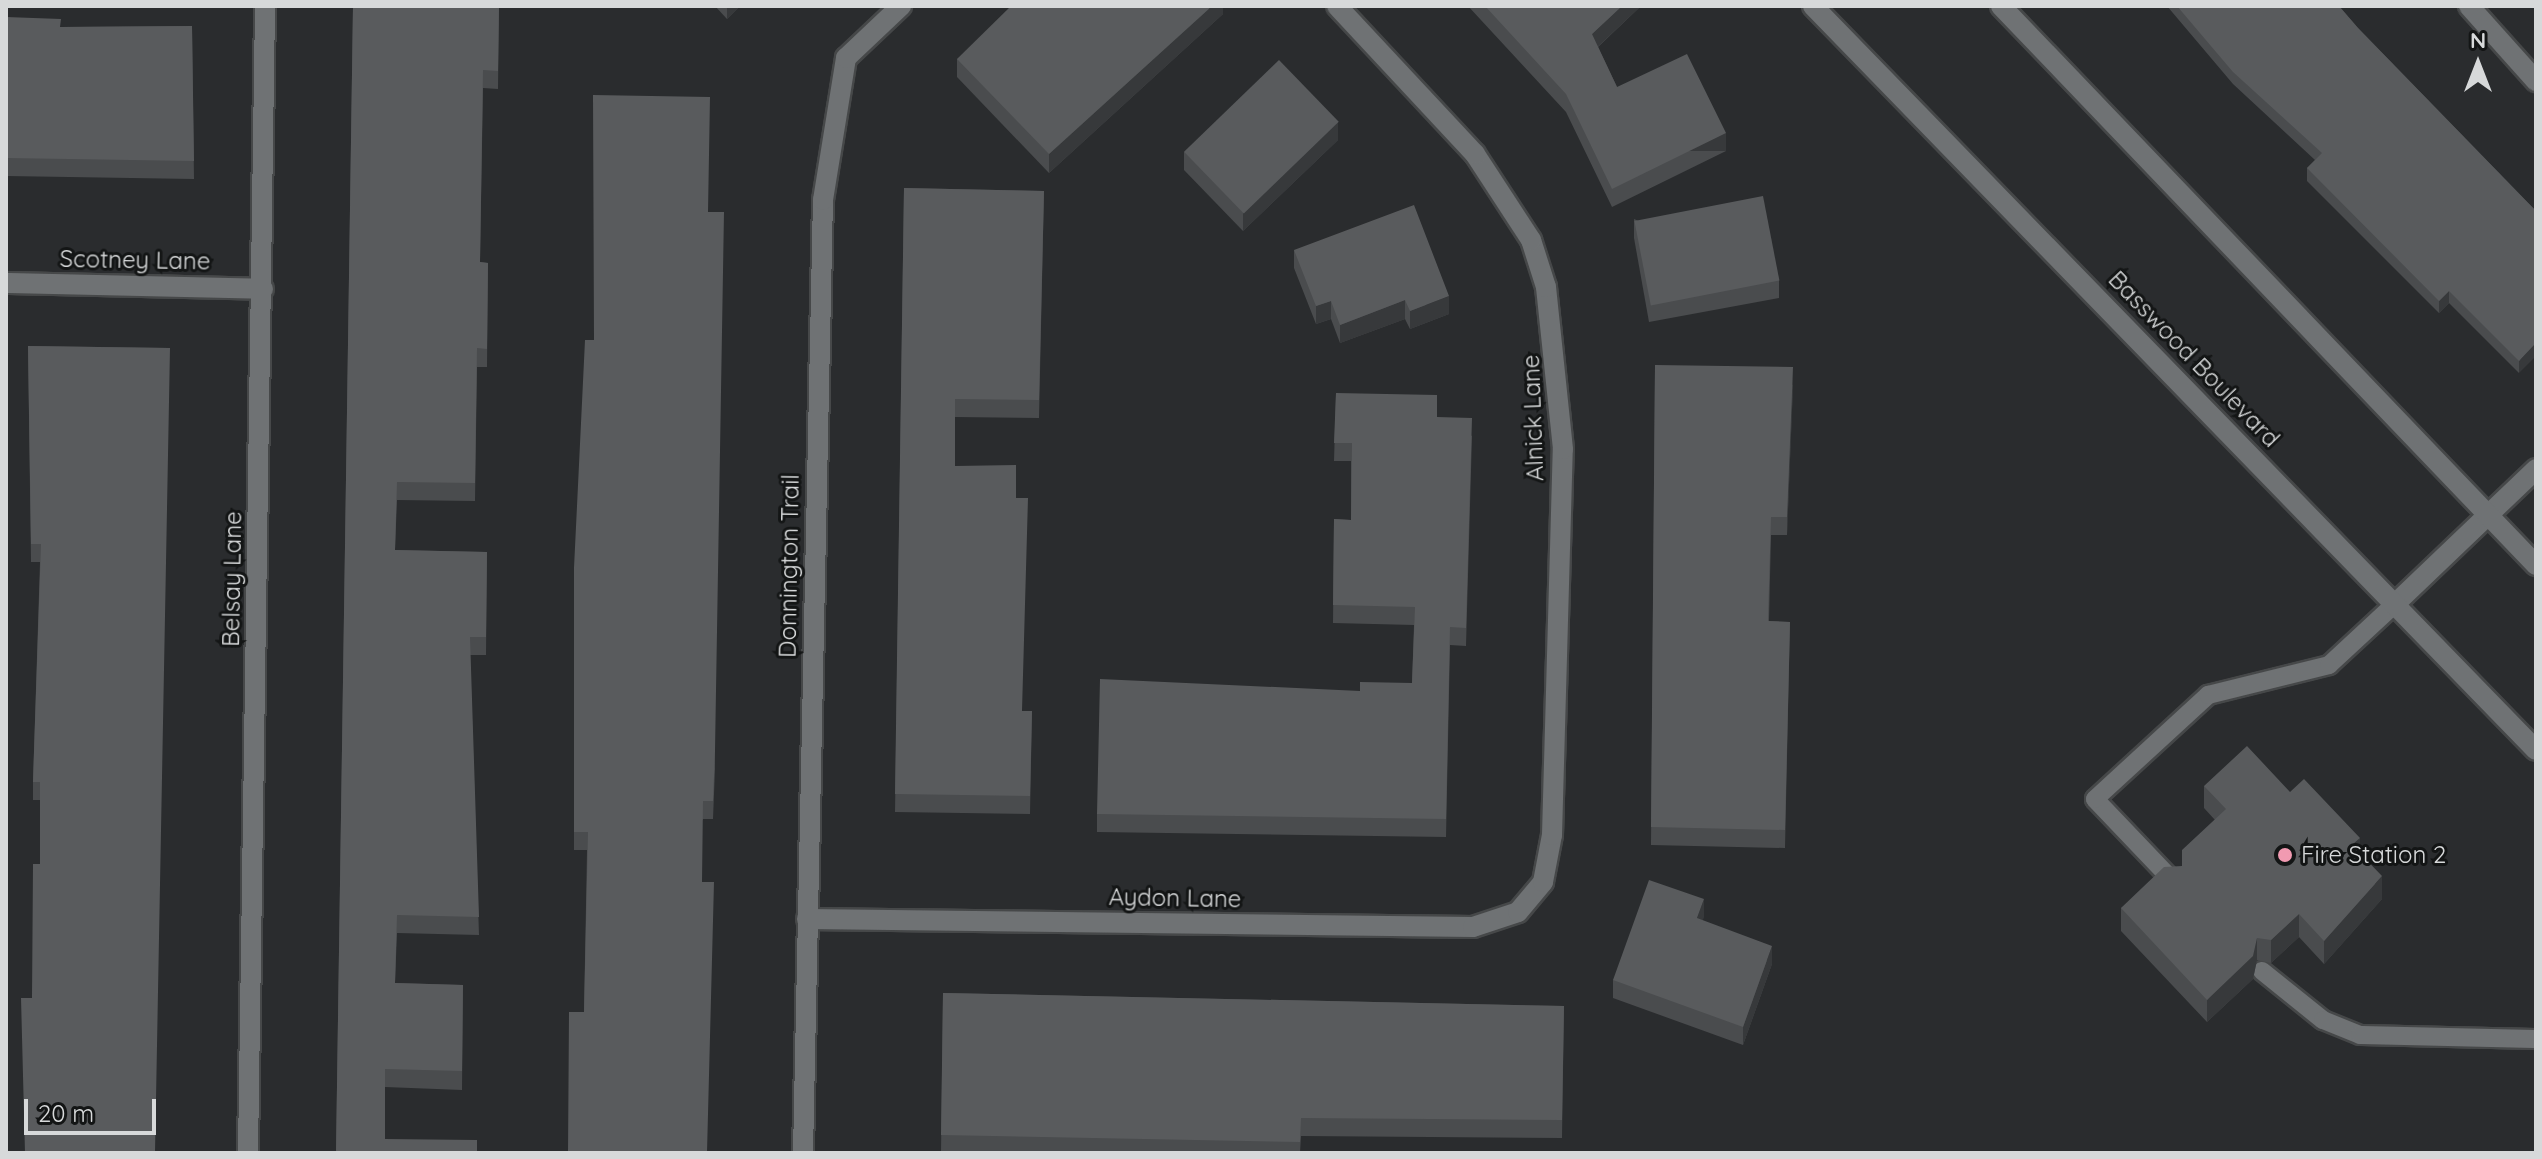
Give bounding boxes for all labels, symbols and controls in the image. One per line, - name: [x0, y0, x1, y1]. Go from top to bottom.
- north arrow: [2438, 24, 2518, 104]
- text: N: [2470, 26, 2486, 54]
- street label: Scotney Lane: [59, 244, 211, 276]
- street label: Basswood Boulevard: [2102, 265, 2286, 453]
- street label: Alnick Lane: [1516, 354, 1550, 482]
- street label: Donnington Trail: [773, 474, 805, 658]
- street label: Belsay Lane: [216, 511, 248, 647]
- place label: Fire Station 2: [2301, 841, 2446, 869]
- marker: Fire Station 2: [2276, 846, 2294, 864]
- street label: Aydon Lane: [1108, 882, 1242, 914]
- scale bar: [28, 1083, 160, 1133]
- text: 20 m: [38, 1098, 94, 1128]

